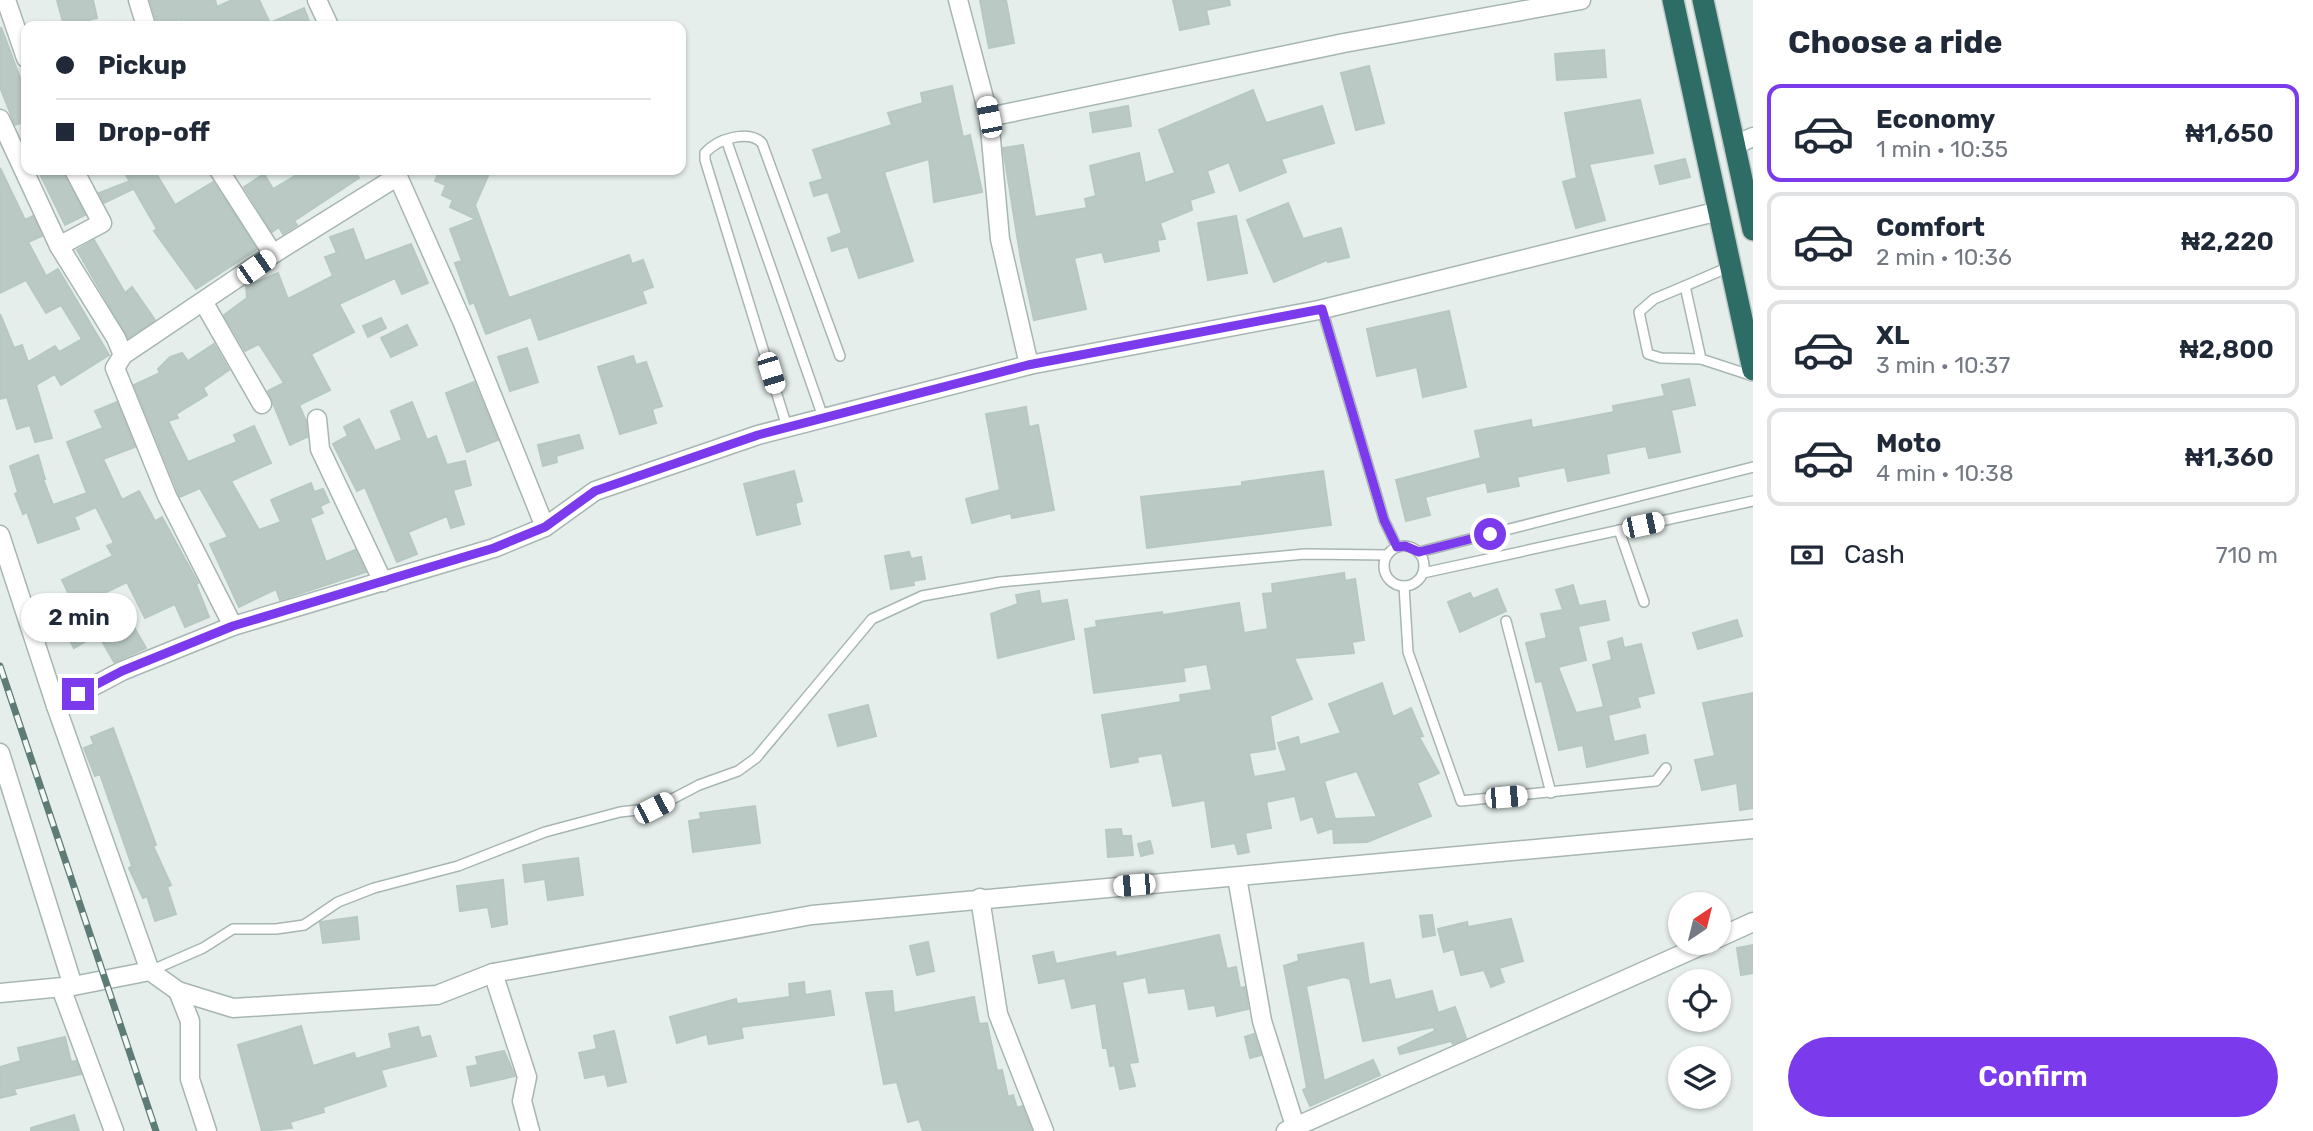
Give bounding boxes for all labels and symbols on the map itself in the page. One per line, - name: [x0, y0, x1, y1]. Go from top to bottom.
- car: [975, 94, 1004, 140]
- car: [233, 246, 280, 288]
- car: [755, 350, 788, 396]
- car: [1621, 510, 1666, 540]
- route start: [1474, 518, 1506, 550]
- callout: 2 min: [20, 592, 136, 642]
- route end: [62, 678, 94, 710]
- car: [1485, 785, 1528, 809]
- car: [631, 789, 678, 827]
- car: [1113, 873, 1156, 897]
- north arrow: [1668, 892, 1731, 956]

